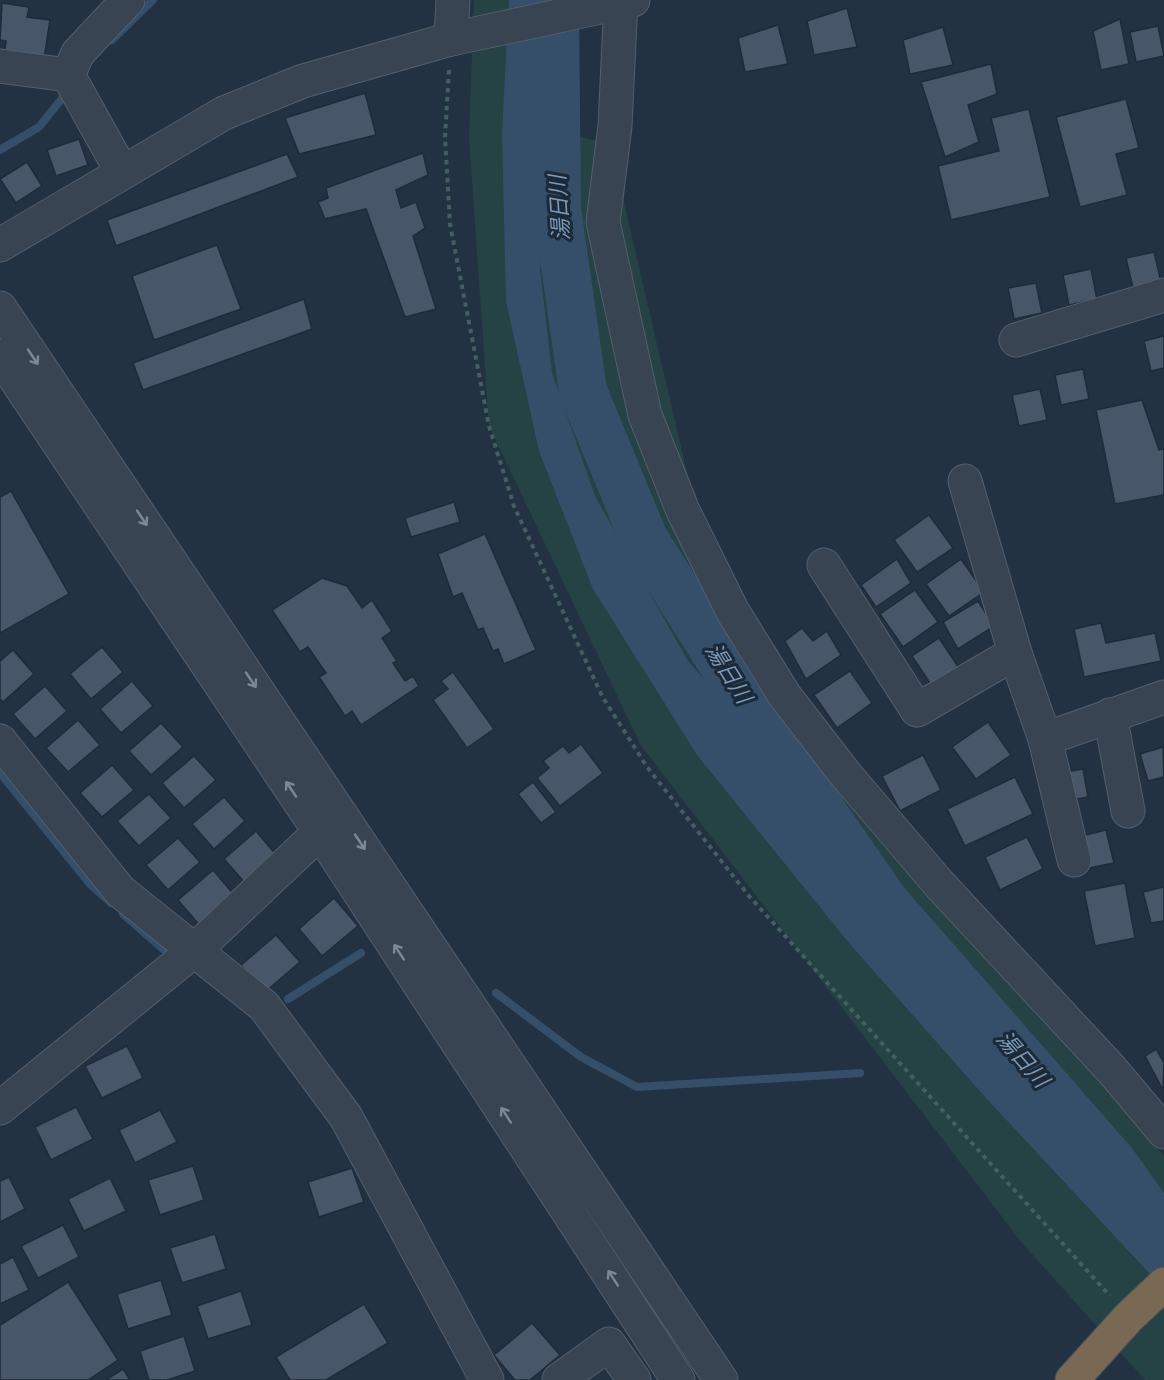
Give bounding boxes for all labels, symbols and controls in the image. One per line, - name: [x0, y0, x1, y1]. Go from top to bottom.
- water label: 湯日川: [543, 172, 575, 242]
- one-way arrow: [27, 348, 39, 364]
- one-way arrow: [136, 510, 148, 526]
- water label: 湯日川: [700, 638, 759, 710]
- one-way arrow: [245, 671, 257, 688]
- one-way arrow: [285, 781, 297, 798]
- one-way arrow: [353, 833, 366, 850]
- one-way arrow: [392, 944, 404, 961]
- water label: 湯日川: [991, 1025, 1057, 1095]
- one-way arrow: [499, 1107, 511, 1124]
- one-way arrow: [606, 1270, 618, 1287]

